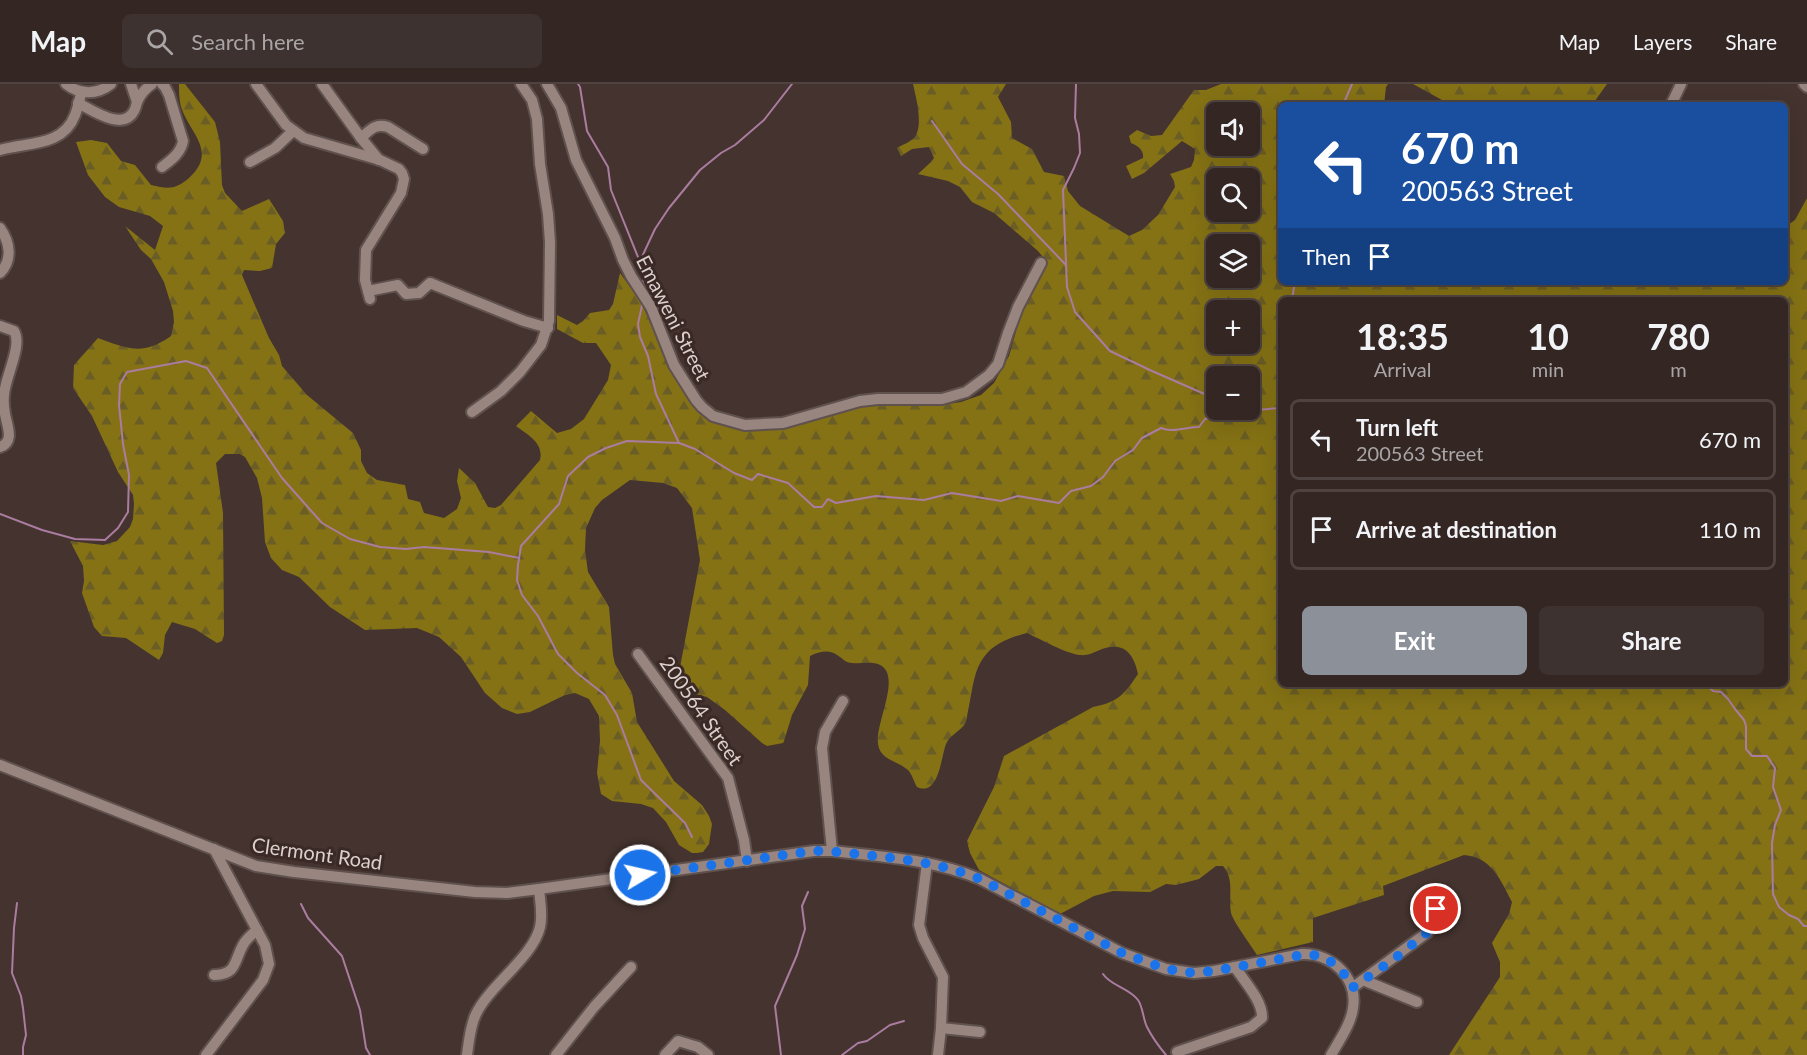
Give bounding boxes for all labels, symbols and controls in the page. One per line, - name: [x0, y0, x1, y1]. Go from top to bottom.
- search box: [122, 14, 542, 68]
- text: Map: [30, 24, 86, 58]
- icon: search: [143, 25, 176, 58]
- text: Search here: [191, 28, 305, 55]
- text: Map: [1559, 29, 1600, 54]
- text: Layers: [1633, 29, 1692, 54]
- text: Share: [1725, 29, 1777, 54]
- map controls: [1206, 102, 1260, 420]
- button: sound: [1206, 102, 1260, 156]
- text: 670 m: [1401, 123, 1519, 173]
- icon: left: [1302, 126, 1380, 204]
- button: search: [1206, 168, 1260, 222]
- text: 200563 Street: [1401, 174, 1573, 207]
- button: layers: [1206, 234, 1260, 288]
- icon: arrive: [1363, 240, 1396, 273]
- text: Then: [1302, 243, 1351, 270]
- street label: Emaweni Street: [632, 251, 716, 384]
- button: +: [1206, 300, 1260, 354]
- text: 18:35: [1356, 314, 1449, 358]
- text: 10: [1527, 314, 1569, 358]
- text: 780: [1647, 314, 1710, 358]
- text: Arrival: [1374, 357, 1431, 381]
- text: min: [1532, 357, 1564, 381]
- text: m: [1670, 357, 1687, 381]
- button: −: [1206, 366, 1260, 420]
- text: Turn left: [1356, 414, 1438, 441]
- icon: left: [1305, 423, 1338, 456]
- text: 670 m: [1699, 426, 1761, 453]
- text: 200563 Street: [1356, 441, 1483, 465]
- icon: arrive: [1305, 513, 1338, 546]
- text: Arrive at destination: [1356, 516, 1557, 543]
- text: 110 m: [1699, 516, 1761, 543]
- button: Exit: [1302, 606, 1527, 675]
- button: Share: [1539, 606, 1764, 675]
- street label: 200564 Street: [655, 651, 748, 769]
- street label: Clermont Road: [250, 832, 384, 874]
- position arrow: [608, 843, 672, 907]
- pin: [1410, 883, 1461, 934]
- icon: arrive: [1419, 892, 1452, 925]

